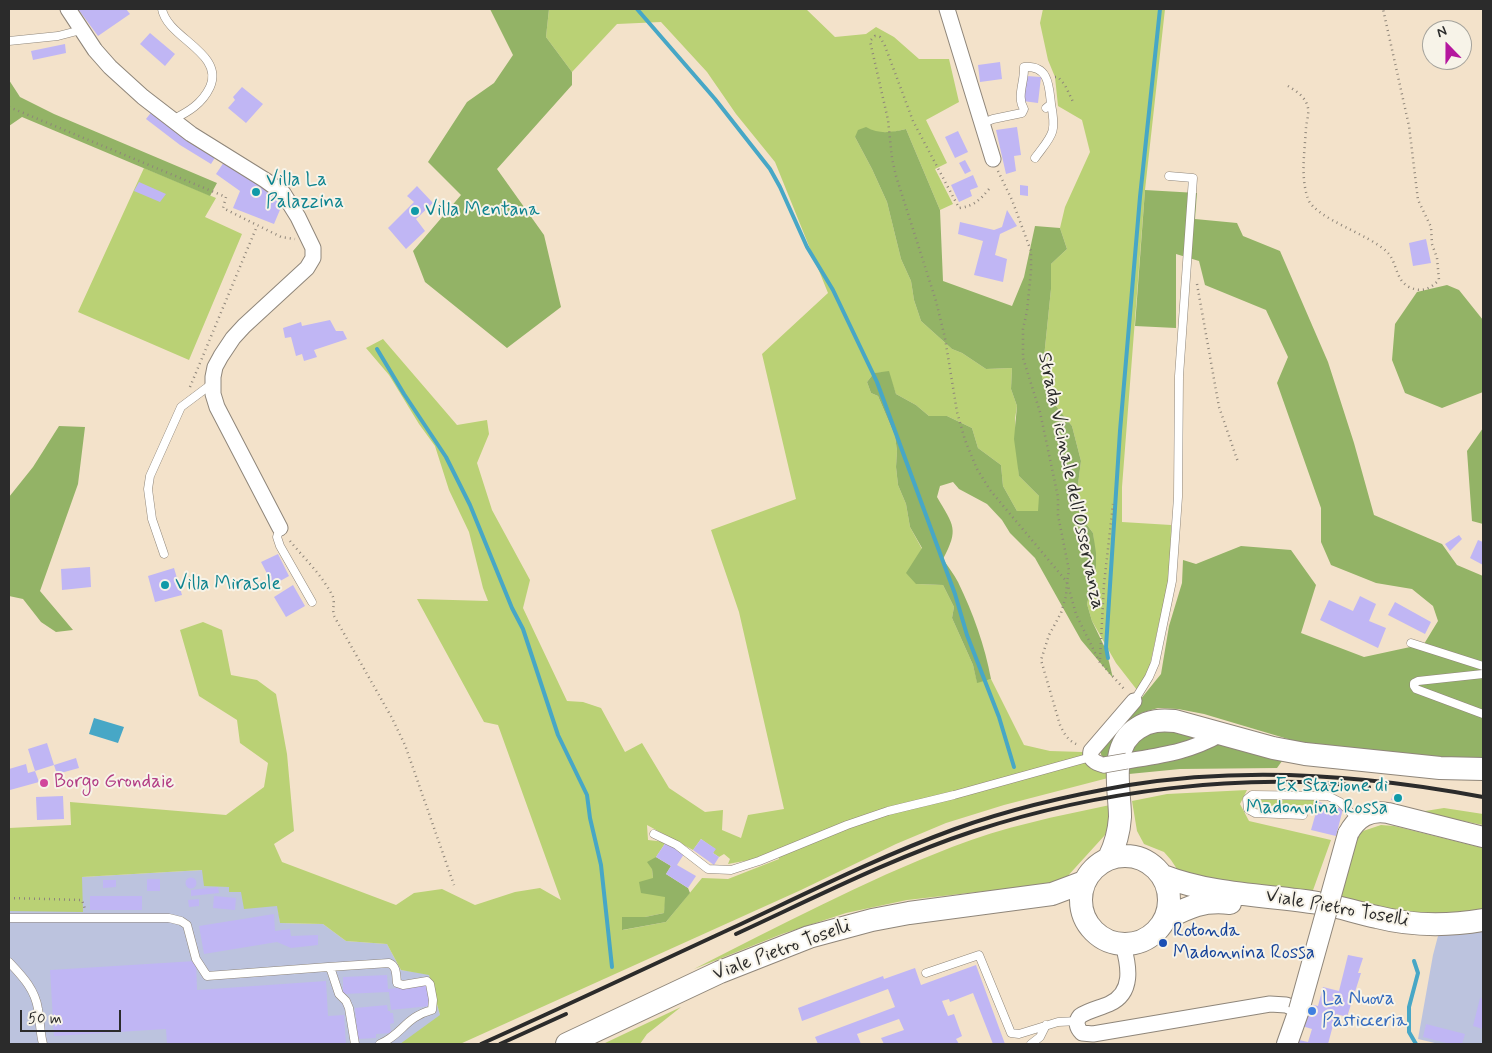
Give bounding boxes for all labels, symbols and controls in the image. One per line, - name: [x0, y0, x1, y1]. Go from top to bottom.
- north arrow: [1422, 20, 1472, 70]
- text: N: [1434, 22, 1449, 42]
- place label: Villa La Palazzina: [266, 170, 344, 214]
- marker: Villa La Palazzina: [250, 186, 262, 198]
- place label: Villa Mentana: [425, 200, 540, 222]
- marker: Villa Mentana: [409, 205, 421, 217]
- street label: Strada Vicinale dell'Osservanza: [1032, 350, 1108, 612]
- place label: Villa Mirasole: [175, 574, 281, 596]
- marker: Villa Mirasole: [159, 579, 171, 591]
- place label: Borgo Grondaie: [54, 772, 174, 794]
- place label: Ex Stazione di Madonnina Rossa: [1246, 776, 1388, 820]
- marker: Borgo Grondaie: [38, 777, 50, 789]
- marker: Ex Stazione di Madonnina Rossa: [1392, 792, 1404, 804]
- street label: Viale Pietro Toselli: [1264, 885, 1410, 933]
- street label: Viale Pietro Toselli: [710, 916, 854, 986]
- place label: Rotonda Madonnina Rossa: [1173, 921, 1315, 965]
- marker: Rotonda Madonnina Rossa: [1157, 937, 1169, 949]
- place label: La Nuova Pasticceria: [1322, 989, 1407, 1033]
- scale bar: [22, 1000, 124, 1032]
- marker: La Nuova Pasticceria: [1306, 1005, 1318, 1017]
- text: 50 m: [28, 1009, 62, 1029]

